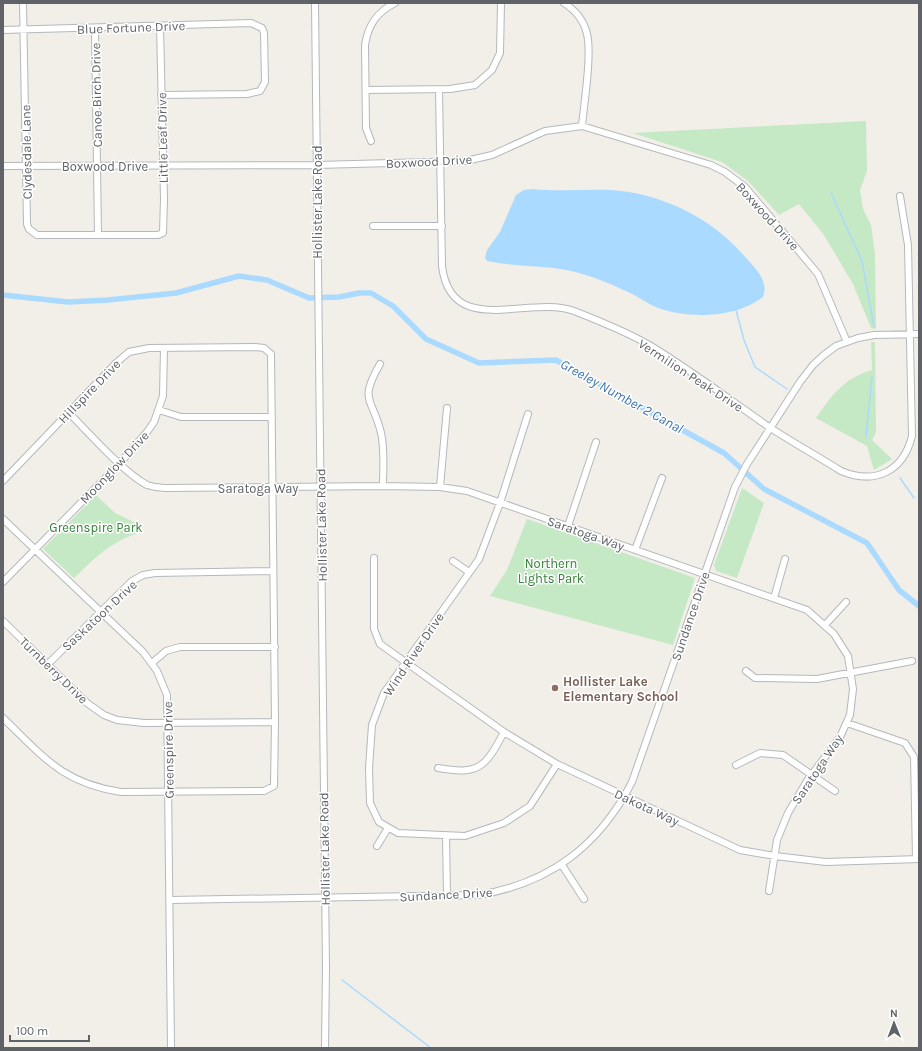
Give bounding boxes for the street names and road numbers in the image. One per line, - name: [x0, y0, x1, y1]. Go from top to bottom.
- street label: Blue Fortune Drive: [77, 18, 186, 37]
- street label: Canoe Birch Drive: [88, 42, 105, 147]
- street label: Little Leaf Drive: [154, 92, 171, 184]
- street label: Clydesdale Lane: [18, 104, 35, 200]
- street label: Hollister Lake Road: [310, 145, 325, 259]
- street label: Boxwood Drive: [385, 152, 473, 171]
- street label: Boxwood Drive: [62, 159, 149, 174]
- street label: Boxwood Drive: [733, 179, 802, 254]
- street label: Vermilion Peak Drive: [636, 336, 746, 415]
- street label: Hillspire Drive: [55, 356, 124, 426]
- street label: Moonglow Drive: [77, 428, 152, 507]
- street label: Hollister Lake Road: [313, 468, 330, 582]
- street label: Saratoga Way: [218, 481, 298, 496]
- street label: Saratoga Way: [545, 513, 627, 554]
- street label: Sundance Drive: [668, 569, 713, 663]
- street label: Saskatoon Drive: [59, 577, 140, 654]
- street label: Wind River Drive: [380, 609, 447, 699]
- street label: Turnberry Drive: [16, 634, 91, 707]
- street label: Greenspire Drive: [160, 701, 177, 799]
- street label: Saratoga Way: [789, 732, 846, 807]
- street label: Dakota Way: [612, 786, 682, 829]
- street label: Hollister Lake Road: [316, 792, 333, 906]
- street label: Sundance Drive: [399, 885, 493, 904]

